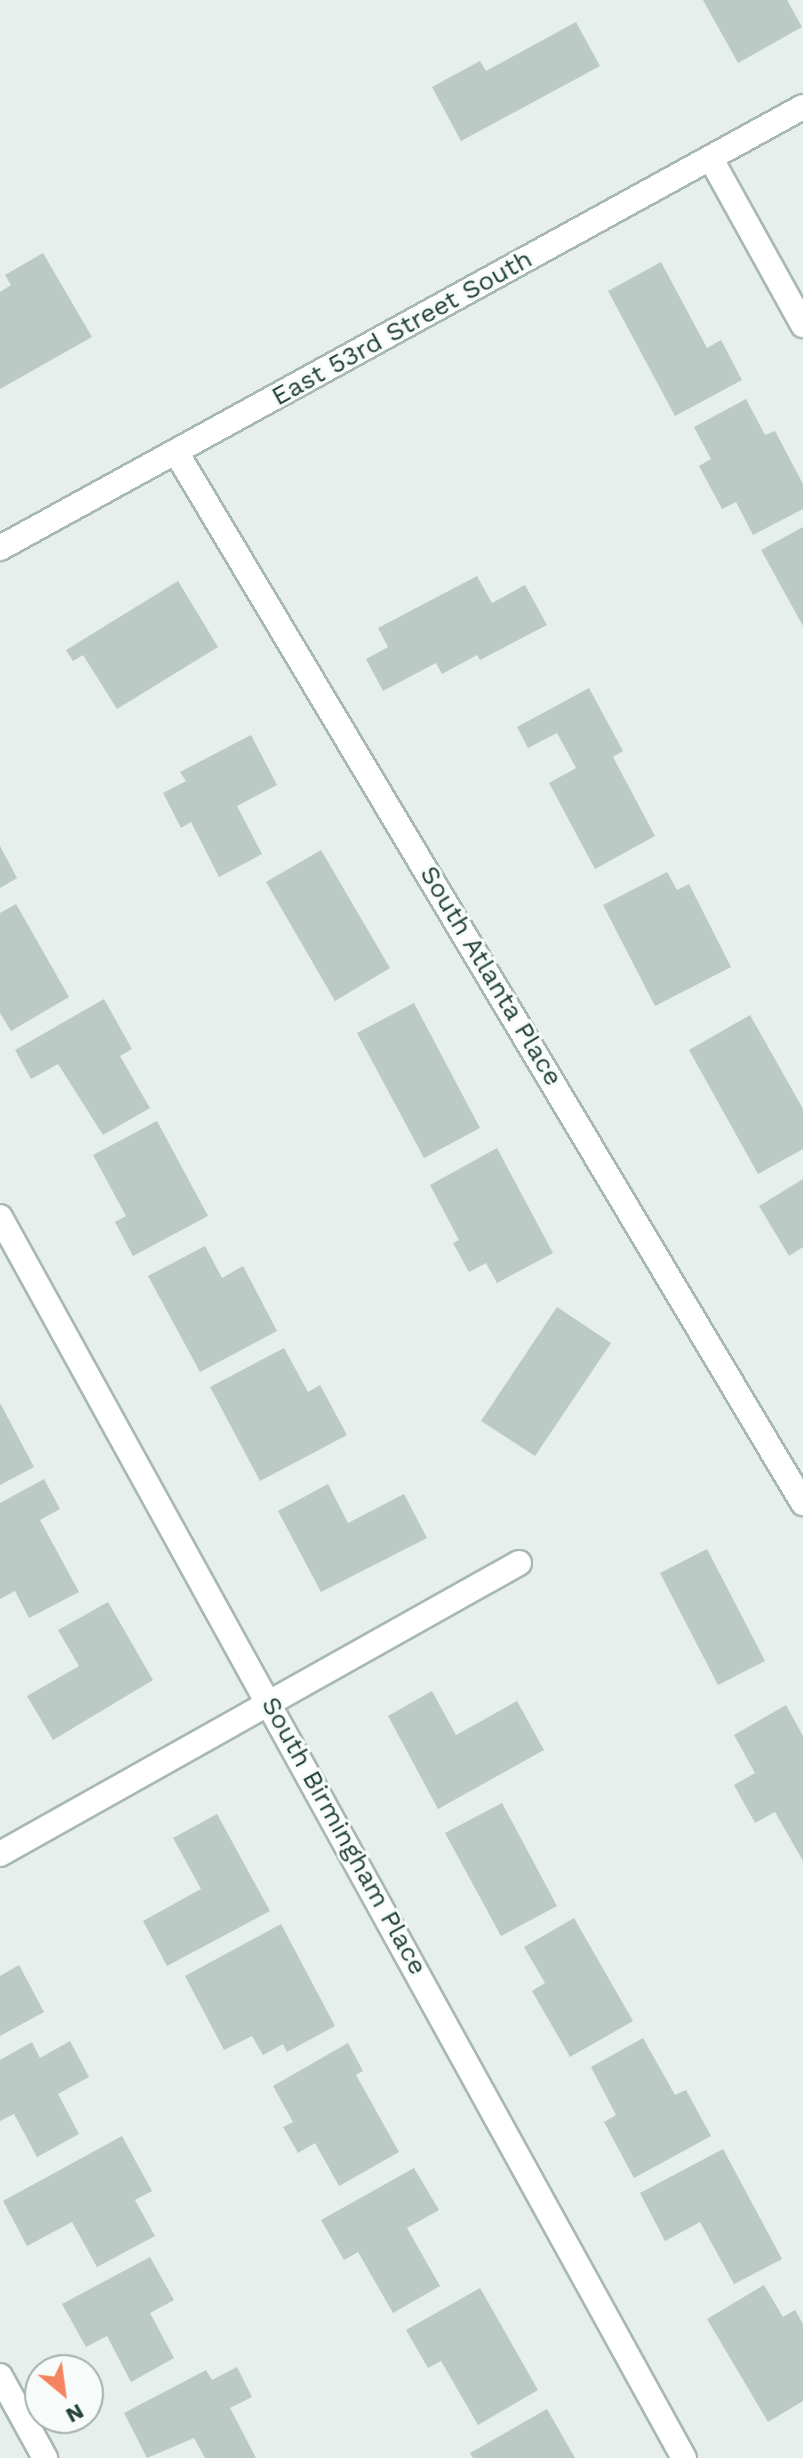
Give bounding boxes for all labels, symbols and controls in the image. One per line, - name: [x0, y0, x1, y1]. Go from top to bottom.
- street label: East 53rd Street South: [266, 243, 538, 413]
- street label: South Atlanta Place: [413, 860, 569, 1092]
- street label: South Birmingham Place: [255, 1692, 433, 1980]
- north arrow: [24, 2354, 104, 2434]
- text: N: [62, 2399, 88, 2429]

